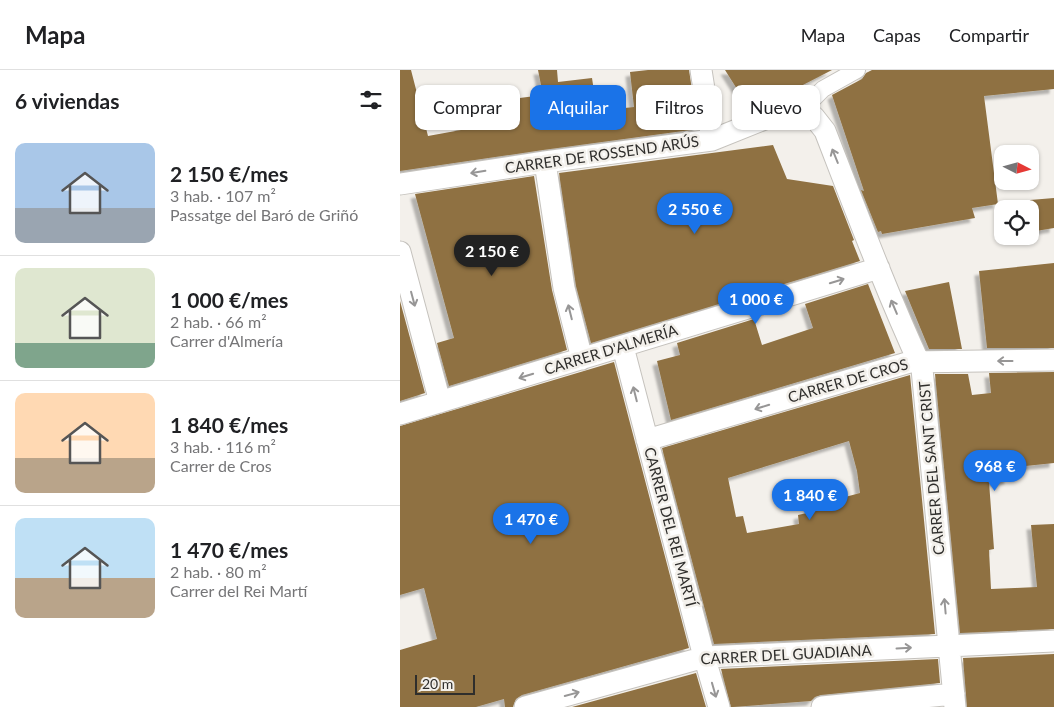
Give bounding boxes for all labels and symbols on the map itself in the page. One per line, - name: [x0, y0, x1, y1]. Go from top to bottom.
- street label: CARRER DE ROSSEND ARÚS: [504, 131, 700, 177]
- north arrow: [994, 145, 1039, 190]
- one-way arrow: [830, 149, 839, 164]
- one-way arrow: [471, 167, 487, 177]
- pin: 2 550 €: [649, 192, 741, 235]
- pin: 2 150 €: [446, 234, 538, 277]
- one-way arrow: [828, 276, 844, 286]
- pin: 1 000 €: [710, 282, 802, 325]
- one-way arrow: [408, 290, 418, 306]
- one-way arrow: [889, 300, 899, 315]
- one-way arrow: [565, 304, 574, 320]
- street label: CARRER D'ALMERÍA: [542, 320, 680, 378]
- street label: CARRER DE CROS: [786, 354, 910, 406]
- one-way arrow: [998, 356, 1014, 366]
- one-way arrow: [518, 372, 534, 381]
- street label: CARRER DEL SANT CRIST: [914, 380, 948, 556]
- one-way arrow: [630, 386, 639, 402]
- one-way arrow: [754, 402, 770, 412]
- street label: CARRER DEL REI MARTÍ: [641, 445, 701, 609]
- pin: 968 €: [960, 450, 1030, 492]
- pin: 1 840 €: [764, 478, 856, 521]
- pin: 1 470 €: [485, 502, 577, 545]
- one-way arrow: [940, 599, 950, 615]
- street label: CARRER DEL GUADIANA: [700, 640, 873, 667]
- one-way arrow: [896, 644, 912, 653]
- scale bar: [415, 672, 475, 695]
- one-way arrow: [710, 681, 720, 697]
- one-way arrow: [563, 689, 579, 698]

